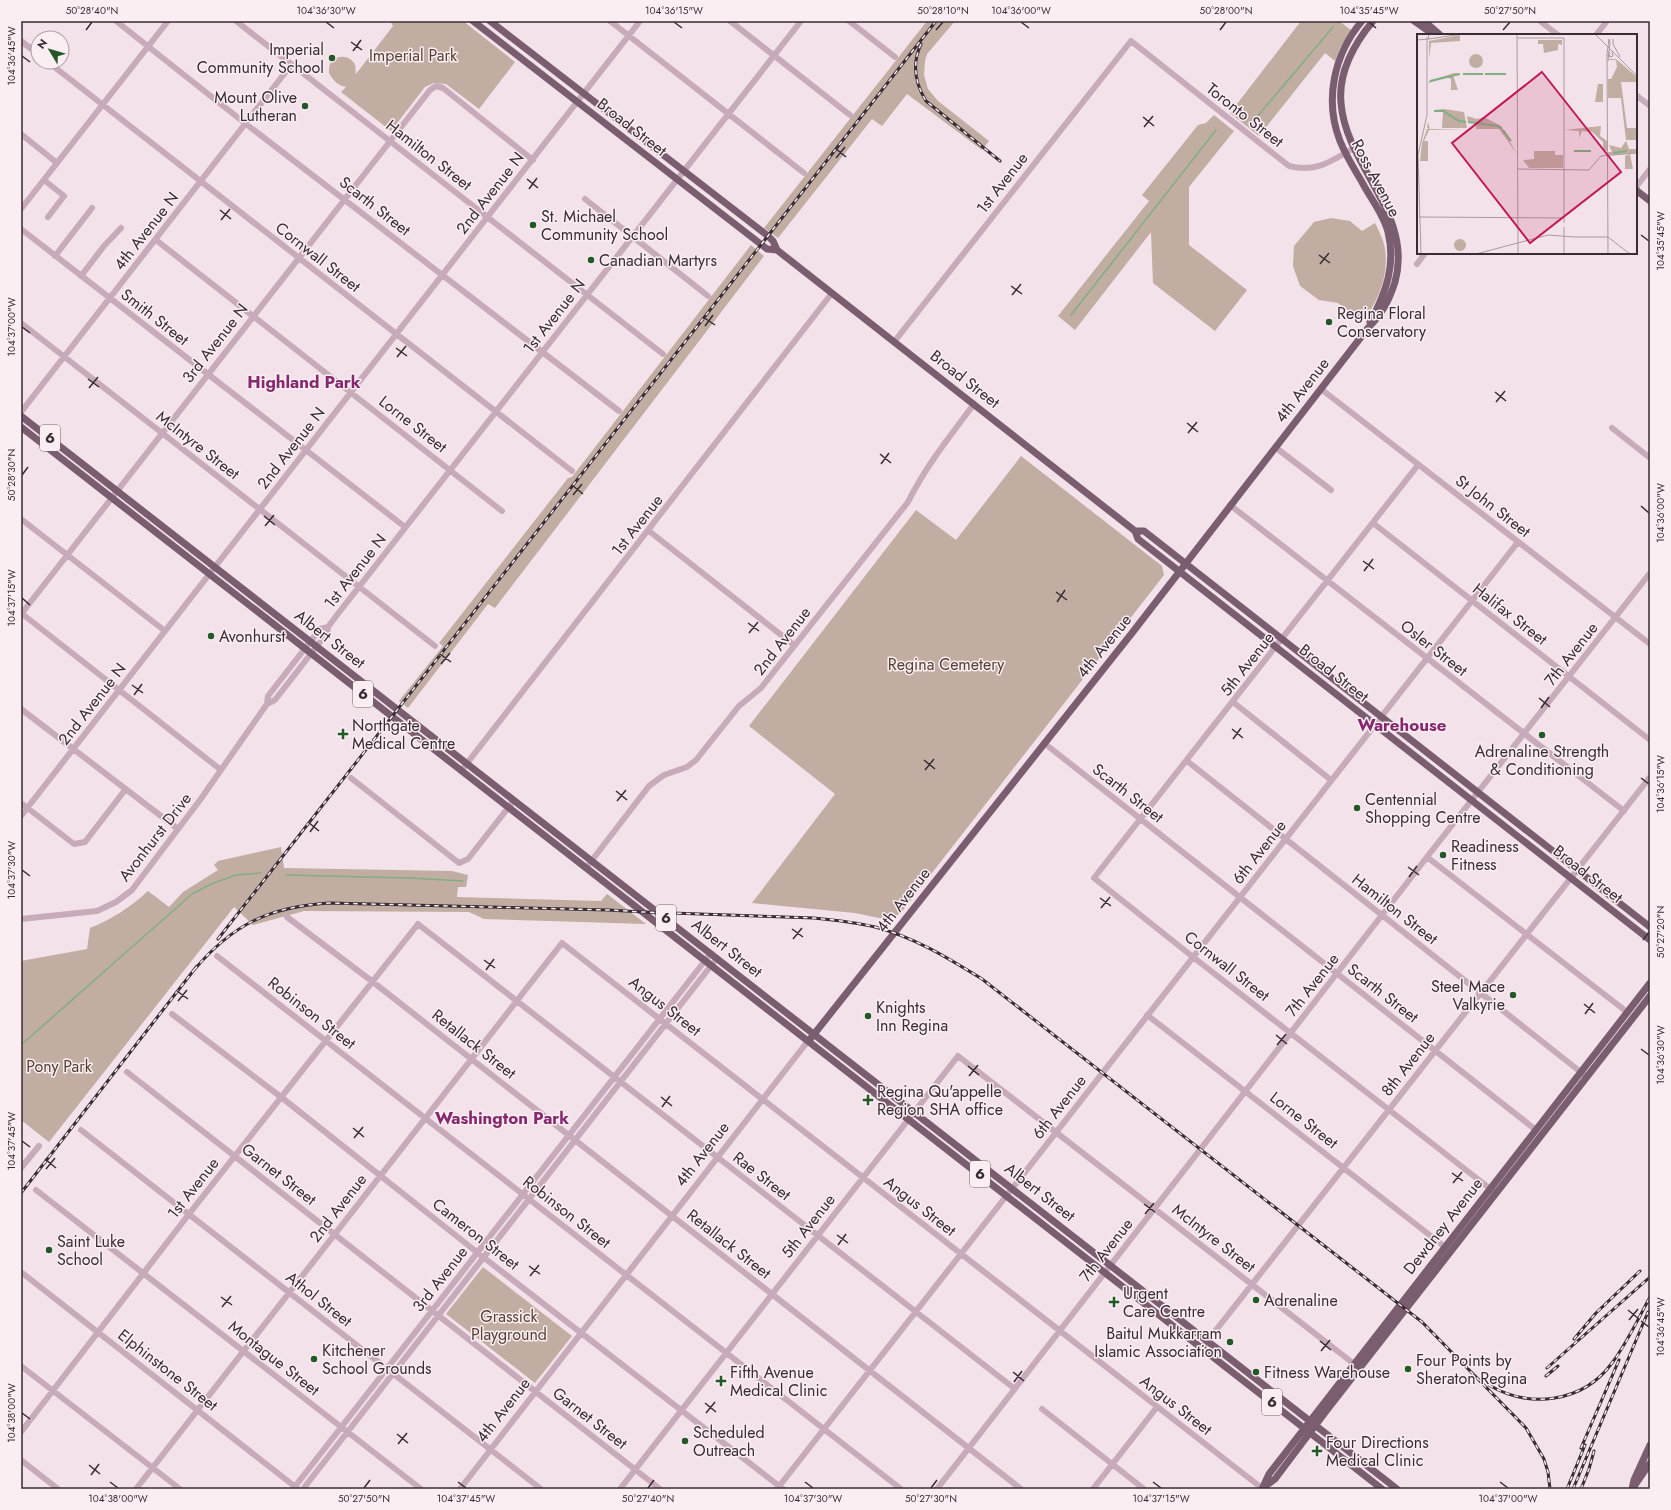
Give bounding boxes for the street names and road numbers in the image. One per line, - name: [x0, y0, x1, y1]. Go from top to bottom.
- street label: Toronto Street: [1201, 77, 1289, 153]
- street label: Broad Street: [592, 92, 672, 162]
- street label: Hamilton Street: [381, 114, 477, 196]
- street label: Ross Avenue: [1346, 135, 1406, 221]
- street label: 2nd Avenue N: [451, 147, 529, 239]
- street label: 1st Avenue: [971, 147, 1033, 219]
- street label: Scarth Street: [334, 171, 416, 241]
- street label: 4th Avenue N: [108, 187, 184, 275]
- street label: Cornwall Street: [271, 216, 366, 298]
- street label: 1st Avenue N: [517, 274, 591, 358]
- street label: Smith Street: [116, 283, 194, 351]
- street label: 3rd Avenue N: [177, 298, 253, 388]
- street label: Broad Street: [925, 344, 1005, 414]
- street label: 4th Avenue: [1269, 353, 1335, 427]
- street label: Lorne Street: [374, 390, 452, 458]
- street label: 2nd Avenue N: [252, 402, 330, 494]
- street label: McIntyre Street: [151, 405, 245, 485]
- road number: 6: [40, 425, 60, 451]
- street label: St John Street: [1451, 469, 1536, 543]
- street label: 1st Avenue: [606, 489, 668, 561]
- street label: 1st Avenue N: [318, 529, 392, 613]
- street label: Halifax Street: [1468, 578, 1552, 651]
- street label: 2nd Avenue: [748, 602, 816, 680]
- street label: Albert Street: [290, 604, 370, 674]
- street label: 4th Avenue: [1071, 609, 1137, 683]
- street label: Osler Street: [1396, 614, 1473, 682]
- street label: 7th Avenue: [1539, 617, 1603, 691]
- street label: 5th Avenue: [1215, 627, 1279, 701]
- street label: Broad Street: [1294, 638, 1374, 708]
- street label: 2nd Avenue N: [53, 658, 131, 750]
- road number: 6: [353, 681, 373, 707]
- street label: Scarth Street: [1087, 758, 1169, 828]
- street label: Avonhurst Drive: [113, 788, 197, 886]
- street label: 6th Avenue: [1227, 815, 1291, 889]
- street label: Broad Street: [1548, 839, 1628, 909]
- street label: 4th Avenue: [870, 863, 936, 937]
- street label: Hamilton Street: [1347, 868, 1443, 950]
- road number: 6: [656, 905, 676, 931]
- street label: Albert Street: [687, 913, 767, 983]
- street label: Cornwall Street: [1180, 925, 1275, 1007]
- street label: 7th Avenue: [1280, 948, 1344, 1022]
- street label: Scarth Street: [1342, 958, 1424, 1028]
- street label: Angus Street: [624, 970, 706, 1042]
- street label: Robinson Street: [263, 971, 361, 1055]
- street label: Retallack Street: [427, 1004, 521, 1084]
- street label: 8th Avenue: [1376, 1027, 1440, 1101]
- street label: 6th Avenue: [1027, 1070, 1091, 1144]
- street label: Lorne Street: [1265, 1086, 1343, 1154]
- street label: 4th Avenue: [669, 1117, 735, 1191]
- street label: Garnet Street: [237, 1138, 321, 1211]
- street label: Rae Street: [728, 1146, 796, 1206]
- street label: 1st Avenue: [162, 1152, 224, 1224]
- street label: Albert Street: [1000, 1157, 1080, 1227]
- road number: 6: [970, 1161, 990, 1187]
- street label: 2nd Avenue: [304, 1169, 372, 1247]
- street label: Robinson Street: [518, 1170, 616, 1254]
- street label: Angus Street: [879, 1170, 961, 1242]
- street label: Dewdney Avenue: [1398, 1173, 1488, 1279]
- street label: 5th Avenue: [776, 1189, 840, 1263]
- street label: Cameron Street: [428, 1193, 524, 1275]
- street label: McIntyre Street: [1167, 1198, 1261, 1278]
- street label: Retallack Street: [682, 1204, 776, 1284]
- street label: 7th Avenue: [1074, 1213, 1138, 1287]
- street label: 3rd Avenue: [407, 1241, 473, 1317]
- street label: Athol Street: [281, 1266, 357, 1332]
- street label: Montague Street: [223, 1315, 325, 1401]
- street label: Elphinstone Street: [113, 1324, 223, 1416]
- street label: Angus Street: [1135, 1369, 1217, 1441]
- street label: 4th Avenue: [470, 1373, 536, 1447]
- street label: Garnet Street: [548, 1382, 632, 1455]
- road number: 6: [1262, 1389, 1282, 1415]

